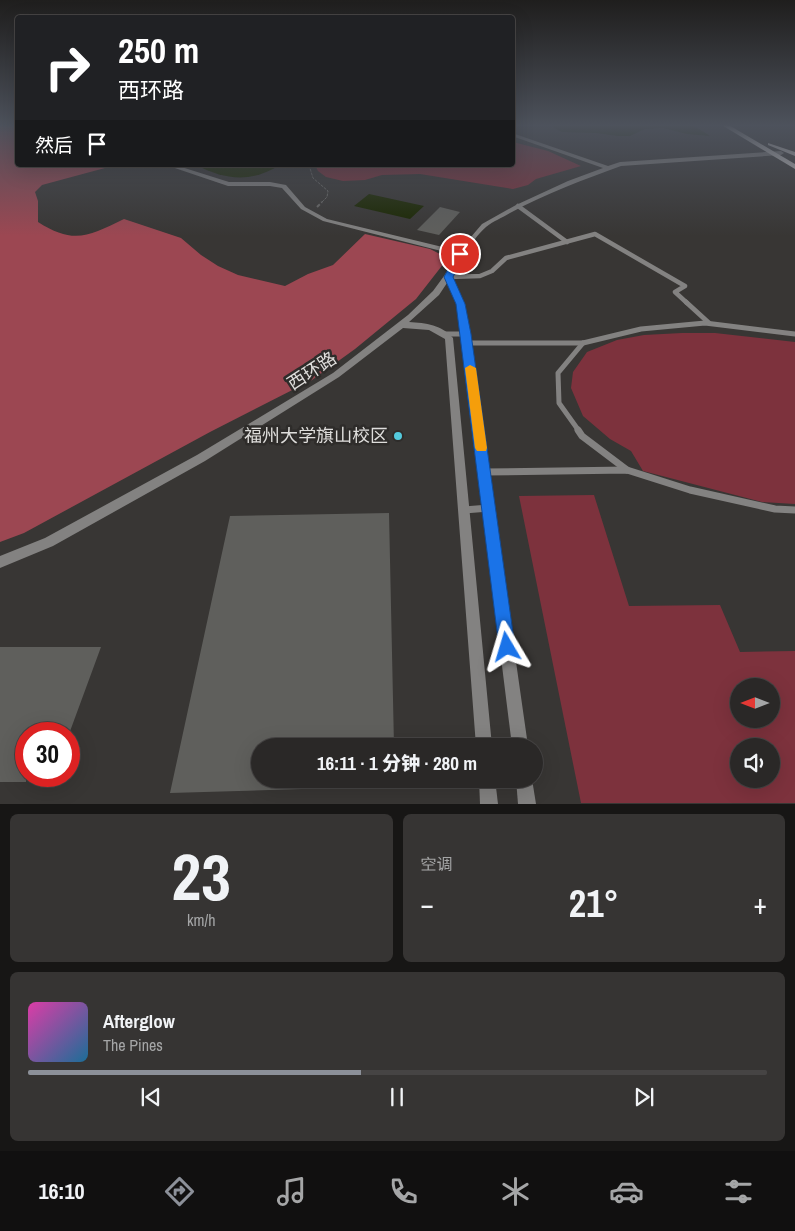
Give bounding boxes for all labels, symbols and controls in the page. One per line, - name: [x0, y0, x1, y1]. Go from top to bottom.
- text: 250 m: [118, 27, 199, 74]
- icon: right: [35, 35, 100, 100]
- text: 西环路: [118, 75, 184, 105]
- icon: arrive: [83, 130, 111, 158]
- text: 然后: [35, 132, 73, 158]
- pin: [439, 233, 481, 275]
- icon: arrive: [446, 240, 474, 268]
- street label: 西环路: [282, 345, 341, 396]
- place label: 福州大学旗山校区: [244, 423, 388, 448]
- marker: 福州大学旗山校区: [392, 430, 404, 442]
- position arrow: [480, 620, 532, 672]
- north arrow: [730, 678, 780, 728]
- map controls: [730, 678, 780, 788]
- speed limit sign: 30: [15, 722, 80, 787]
- button: sound: [730, 738, 780, 788]
- text: 16:11 · 1 分钟 · 280 m: [317, 750, 477, 776]
- text: 23: [172, 833, 231, 920]
- text: 空调: [421, 853, 453, 875]
- text: 21°: [569, 878, 619, 929]
- text: −: [421, 885, 434, 923]
- text: +: [754, 885, 767, 923]
- text: km/h: [187, 909, 215, 931]
- text: Afterglow: [103, 1008, 175, 1034]
- text: The Pines: [103, 1034, 163, 1056]
- icon: previous: [137, 1083, 165, 1111]
- icon: pause: [383, 1083, 411, 1111]
- icon: next: [630, 1083, 658, 1111]
- icon: directions: [162, 1174, 197, 1209]
- icon: music: [274, 1174, 309, 1209]
- icon: phone: [386, 1174, 421, 1209]
- icon: climate: [498, 1174, 533, 1209]
- icon: car: [609, 1174, 644, 1209]
- icon: filters: [721, 1174, 756, 1209]
- text: 16:10: [38, 1176, 85, 1206]

